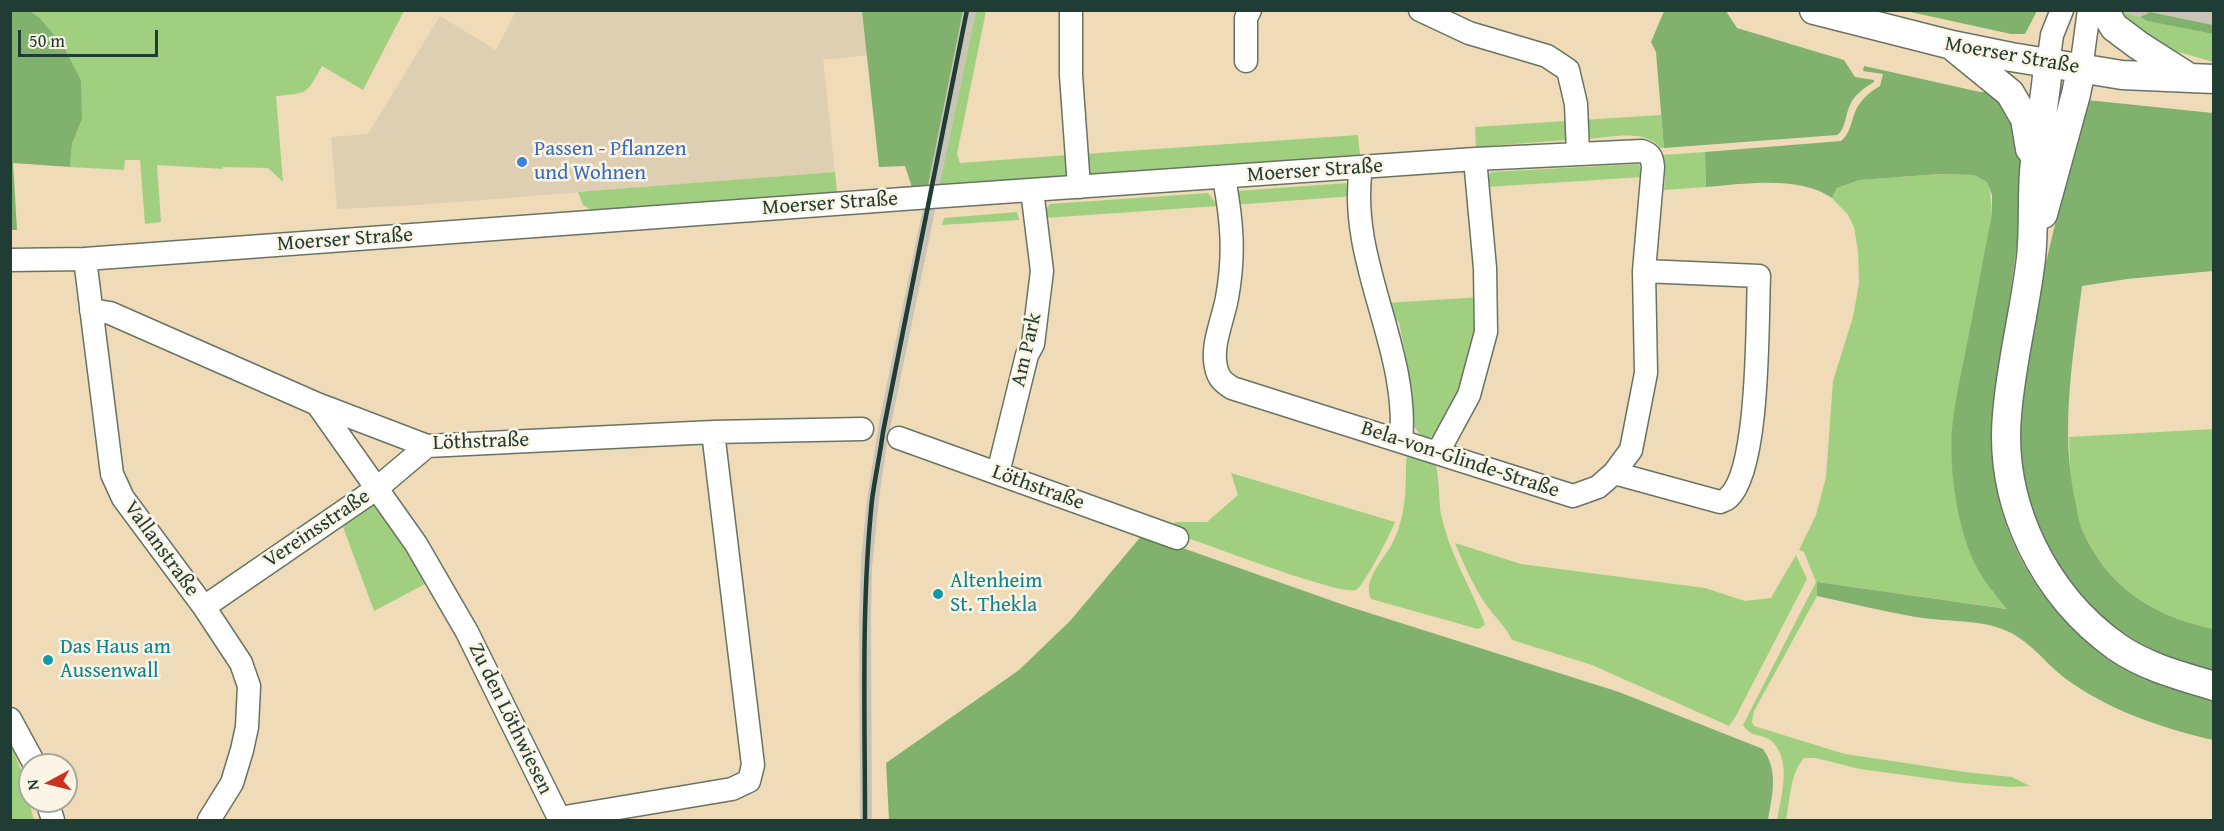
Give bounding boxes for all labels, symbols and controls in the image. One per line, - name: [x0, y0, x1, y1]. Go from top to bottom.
- scale bar: [21, 18, 160, 56]
- text: 50 m: [29, 27, 65, 54]
- street label: Moerser Straße: [1943, 32, 2081, 80]
- place label: Passen - Pflanzen und Wohnen: [534, 137, 686, 187]
- street label: Moerser Straße: [1246, 154, 1384, 188]
- marker: Passen - Pflanzen und Wohnen: [515, 155, 529, 169]
- street label: Moerser Straße: [761, 187, 899, 221]
- street label: Moerser Straße: [276, 223, 414, 257]
- street label: Am Park: [1006, 311, 1048, 389]
- street label: Bela-von-Glinde-Straße: [1358, 416, 1562, 504]
- street label: Löthstraße: [432, 428, 530, 456]
- street label: Löthstraße: [988, 460, 1088, 516]
- street label: Vereinsstraße: [259, 484, 375, 574]
- street label: Vallanstraße: [118, 496, 204, 602]
- place label: Altenheim St. Thekla: [950, 569, 1042, 619]
- marker: Altenheim St. Thekla: [931, 587, 945, 601]
- place label: Das Haus am Aussenwall: [60, 635, 171, 685]
- street label: Zu den Löthwiesen: [462, 639, 558, 799]
- marker: Das Haus am Aussenwall: [41, 653, 55, 667]
- north arrow: [18, 753, 78, 813]
- text: N: [20, 778, 45, 792]

